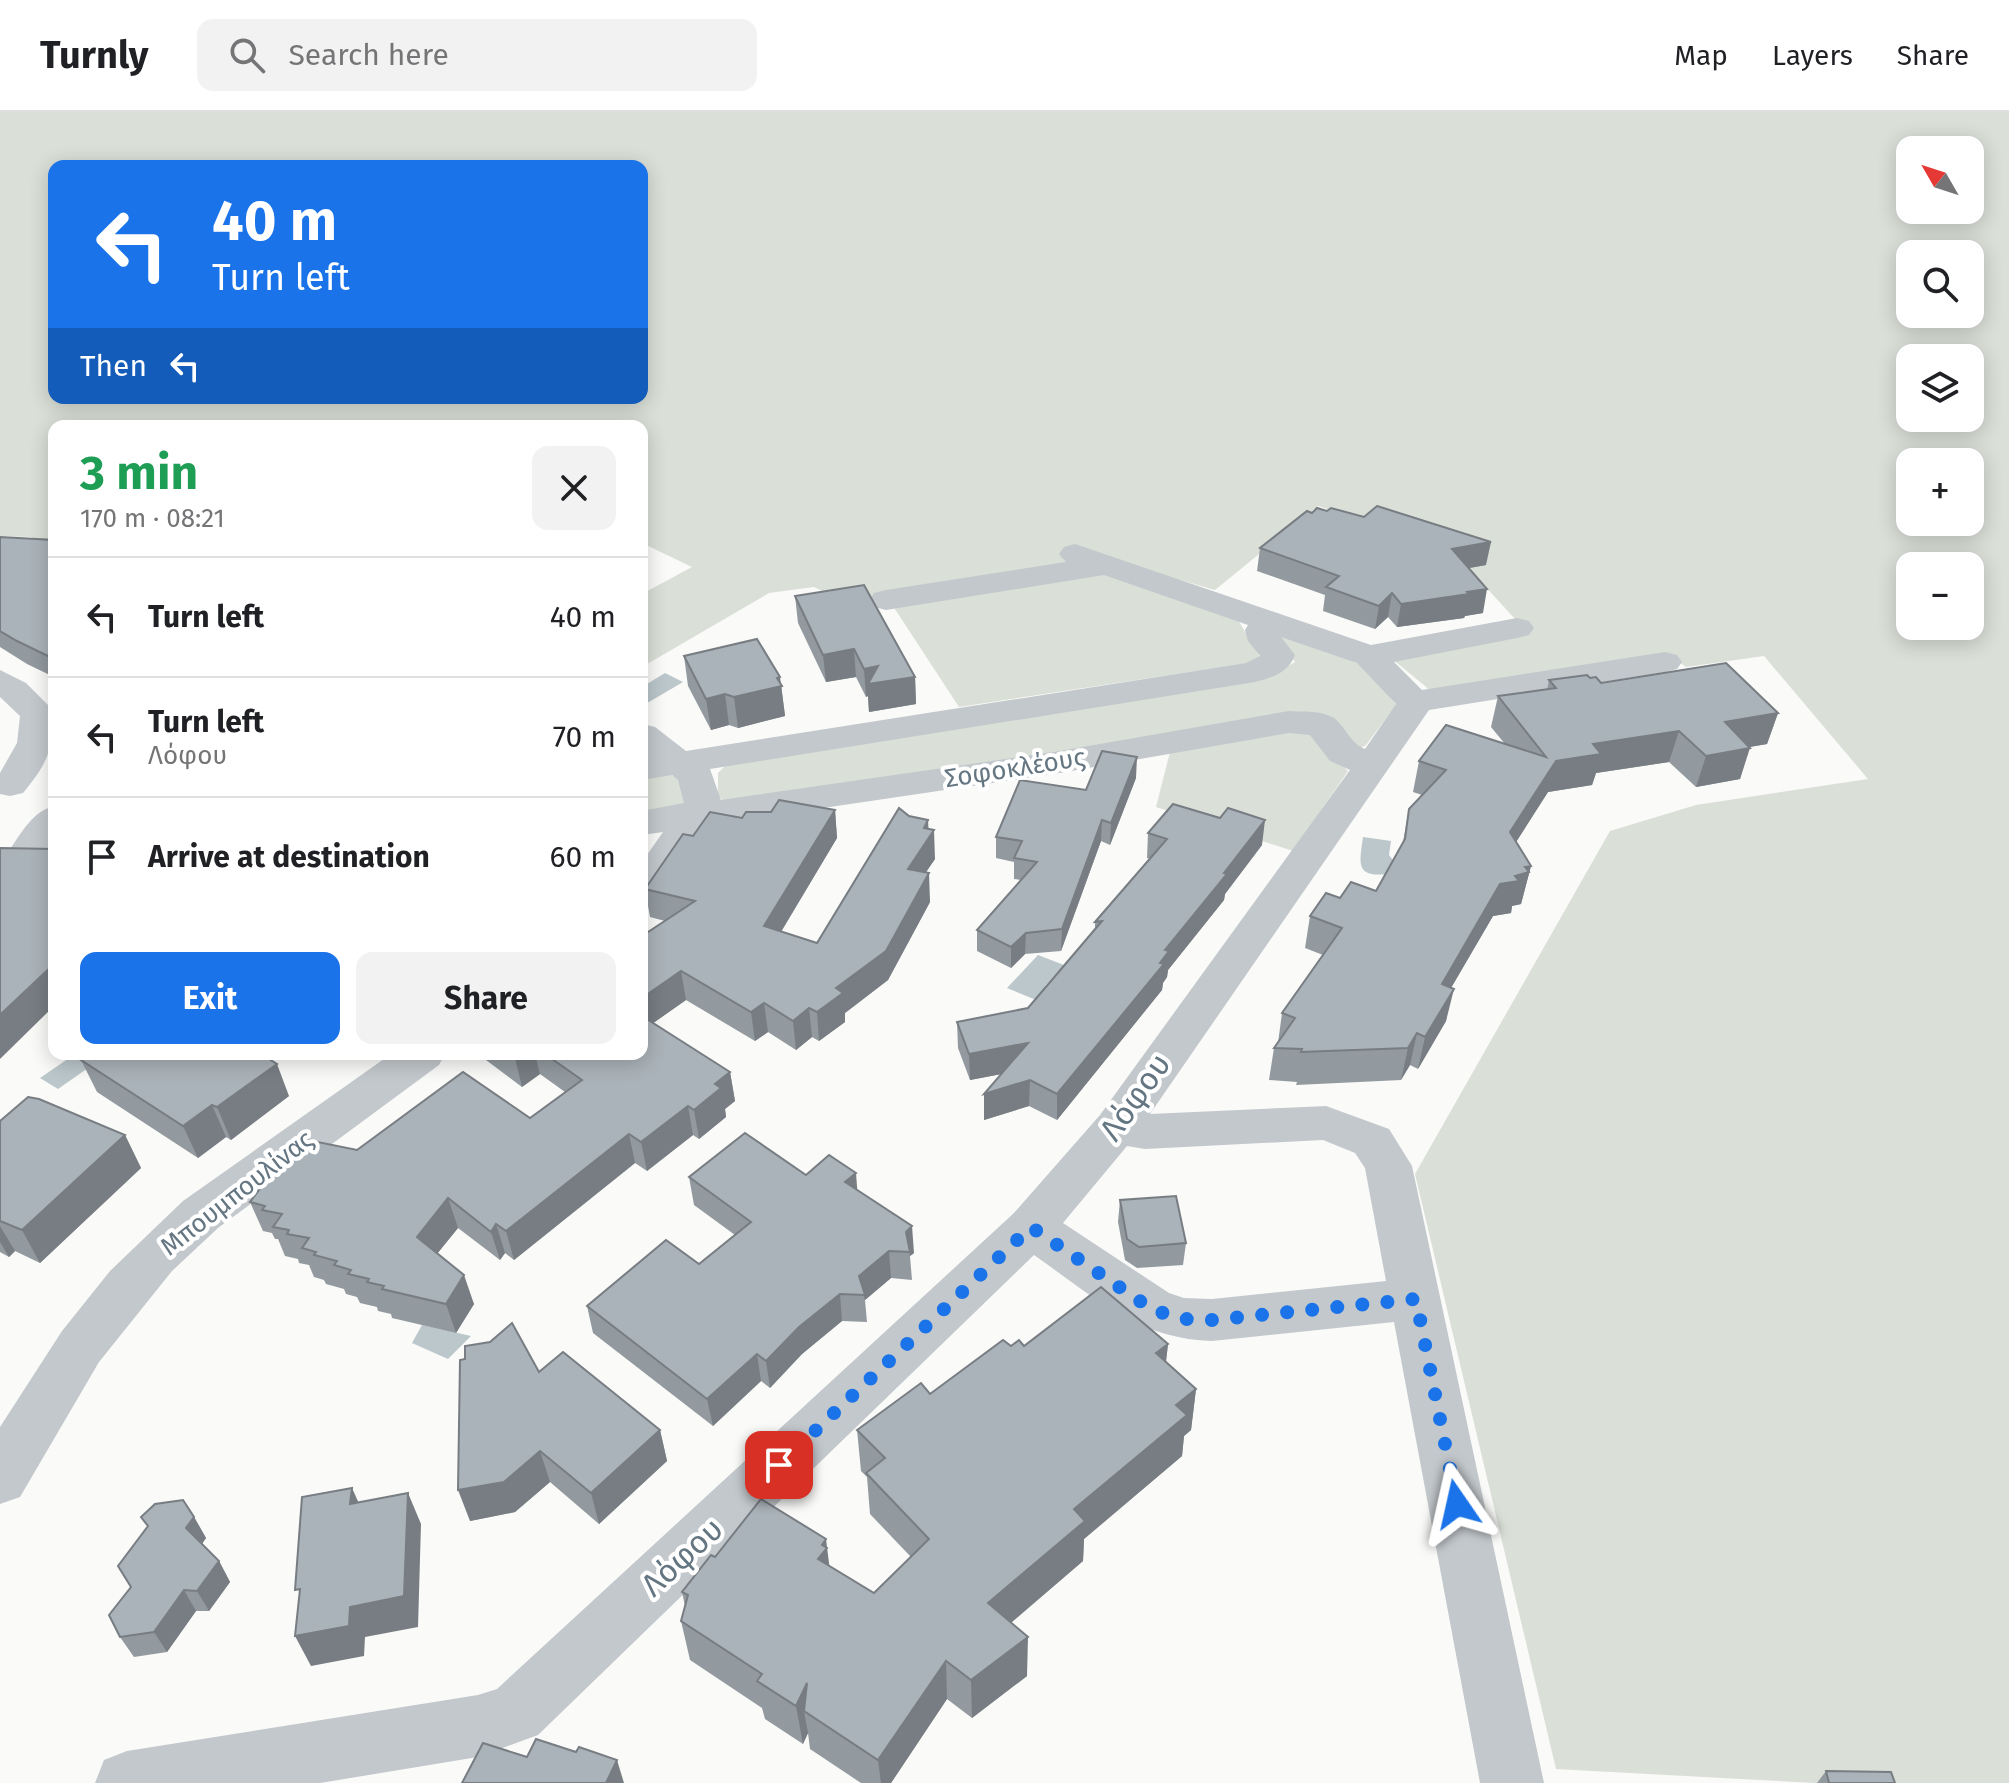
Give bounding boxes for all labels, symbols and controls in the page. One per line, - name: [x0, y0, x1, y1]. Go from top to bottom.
- search box: [197, 19, 757, 91]
- text: Turnly: [40, 32, 149, 78]
- icon: search: [225, 33, 269, 77]
- text: Search here: [289, 37, 449, 73]
- text: Map: [1674, 39, 1728, 72]
- text: Layers: [1772, 39, 1853, 72]
- text: Share: [1897, 39, 1969, 72]
- north arrow: [1896, 136, 1984, 224]
- map controls: [1896, 136, 1984, 640]
- text: 40 m: [212, 188, 337, 255]
- icon: left: [80, 192, 184, 296]
- button: search: [1896, 240, 1984, 328]
- text: Turn left: [212, 256, 350, 300]
- icon: left: [163, 344, 207, 388]
- button: layers: [1896, 344, 1984, 432]
- text: Then: [80, 348, 147, 384]
- text: 3 min: [80, 444, 198, 502]
- button: close: [532, 446, 616, 530]
- button: +: [1896, 448, 1984, 536]
- text: 170 m · 08:21: [80, 503, 225, 534]
- button: −: [1896, 552, 1984, 640]
- icon: left: [80, 595, 124, 639]
- text: Turn left: [148, 599, 264, 635]
- text: 40 m: [550, 599, 616, 635]
- text: Turn left: [148, 704, 264, 740]
- icon: left: [80, 715, 124, 759]
- text: 70 m: [553, 719, 616, 755]
- text: Λόφου: [148, 740, 227, 771]
- street label: Σοφοκλέους: [942, 742, 1088, 794]
- icon: arrive: [80, 835, 124, 879]
- text: Arrive at destination: [148, 839, 430, 875]
- text: 60 m: [550, 839, 616, 875]
- button: Exit: [80, 952, 340, 1044]
- button: Share: [356, 952, 616, 1044]
- street label: Λόφου: [1091, 1046, 1179, 1148]
- street label: Μπουμπουλίνας: [155, 1124, 319, 1262]
- pin: [745, 1431, 813, 1499]
- icon: arrive: [757, 1443, 801, 1487]
- position arrow: [1415, 1462, 1499, 1546]
- street label: Λόφου: [633, 1510, 731, 1604]

